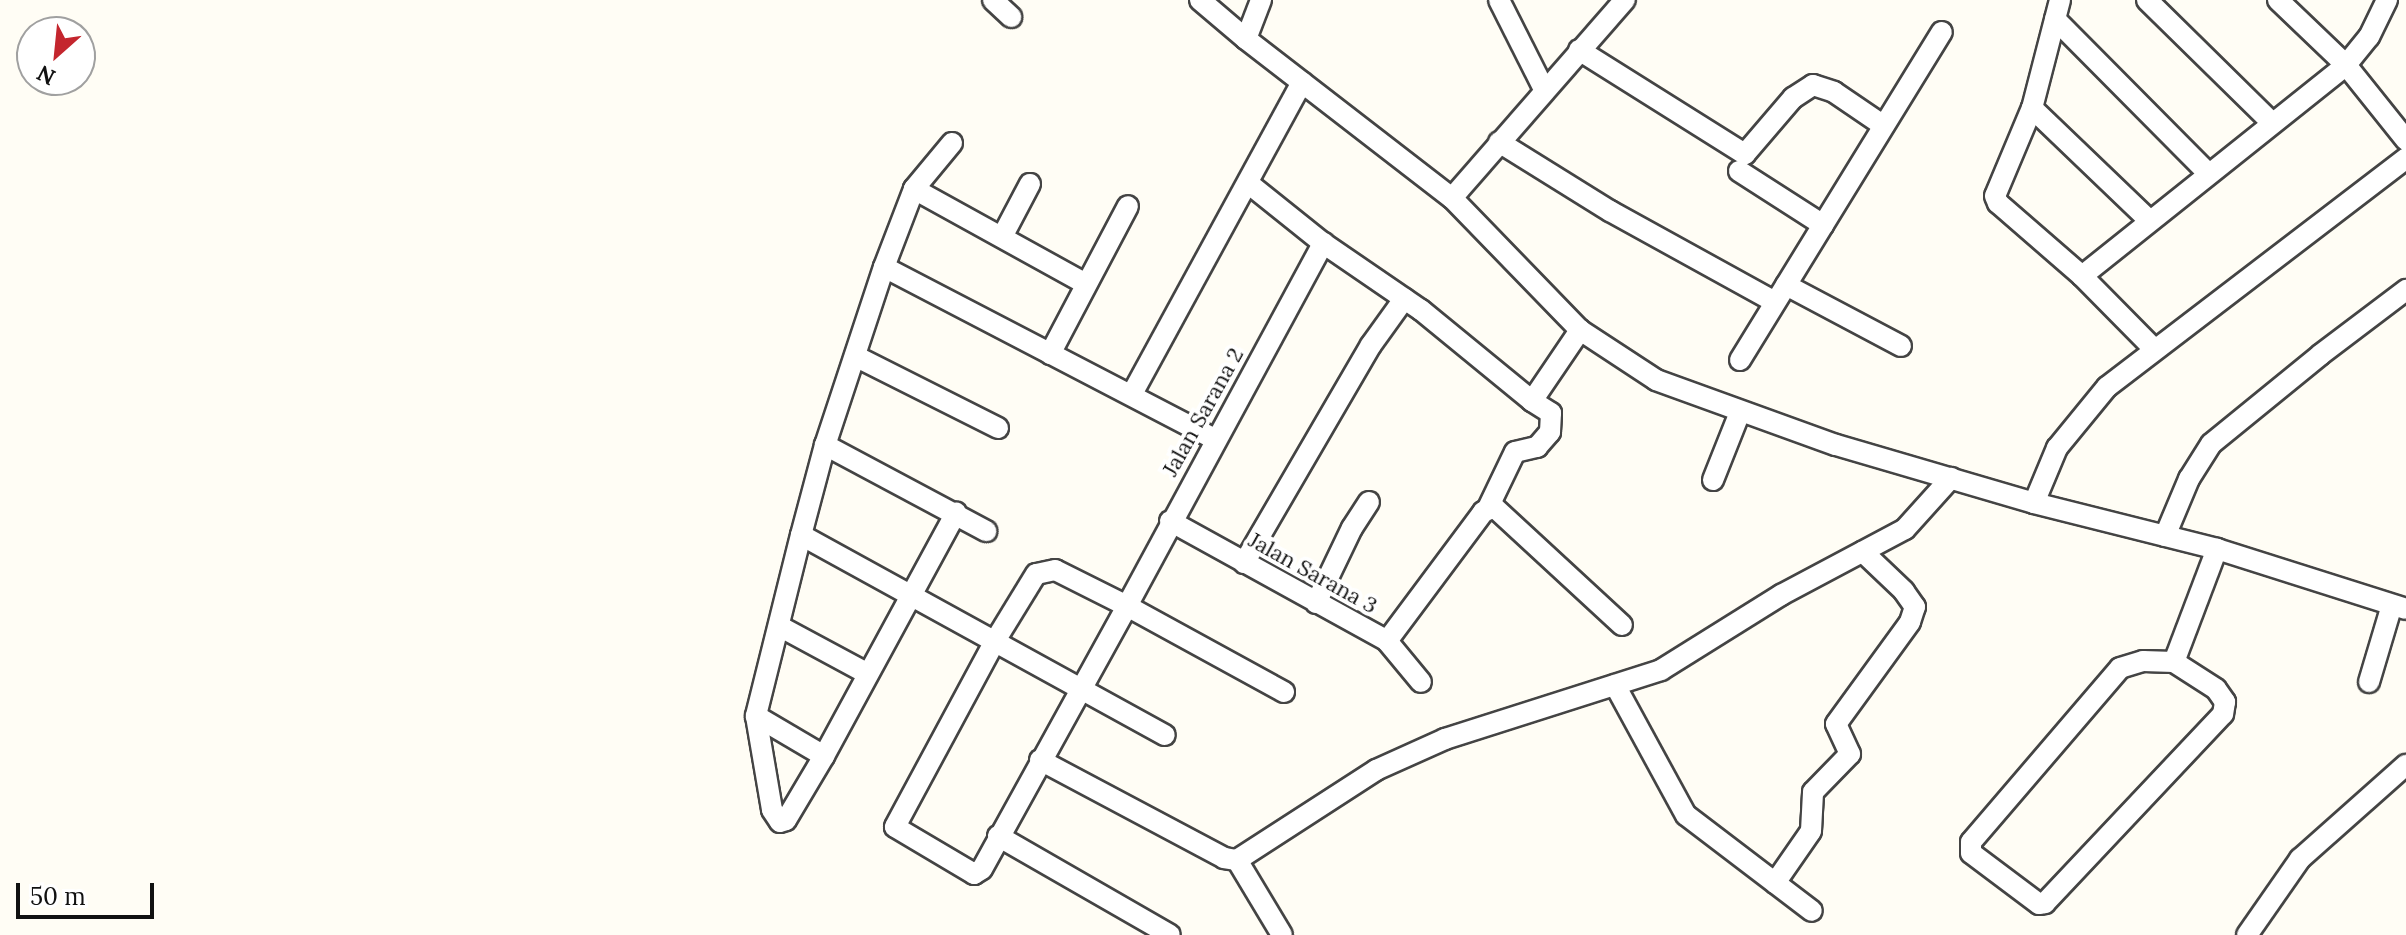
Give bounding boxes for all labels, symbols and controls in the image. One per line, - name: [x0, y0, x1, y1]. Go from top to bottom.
- north arrow: [16, 16, 96, 96]
- text: N: [32, 59, 60, 92]
- street label: Jalan Sarana 2: [1157, 343, 1249, 481]
- street label: Jalan Sarana 3: [1244, 527, 1382, 619]
- scale bar: [20, 867, 158, 917]
- text: 50 m: [30, 881, 86, 912]

